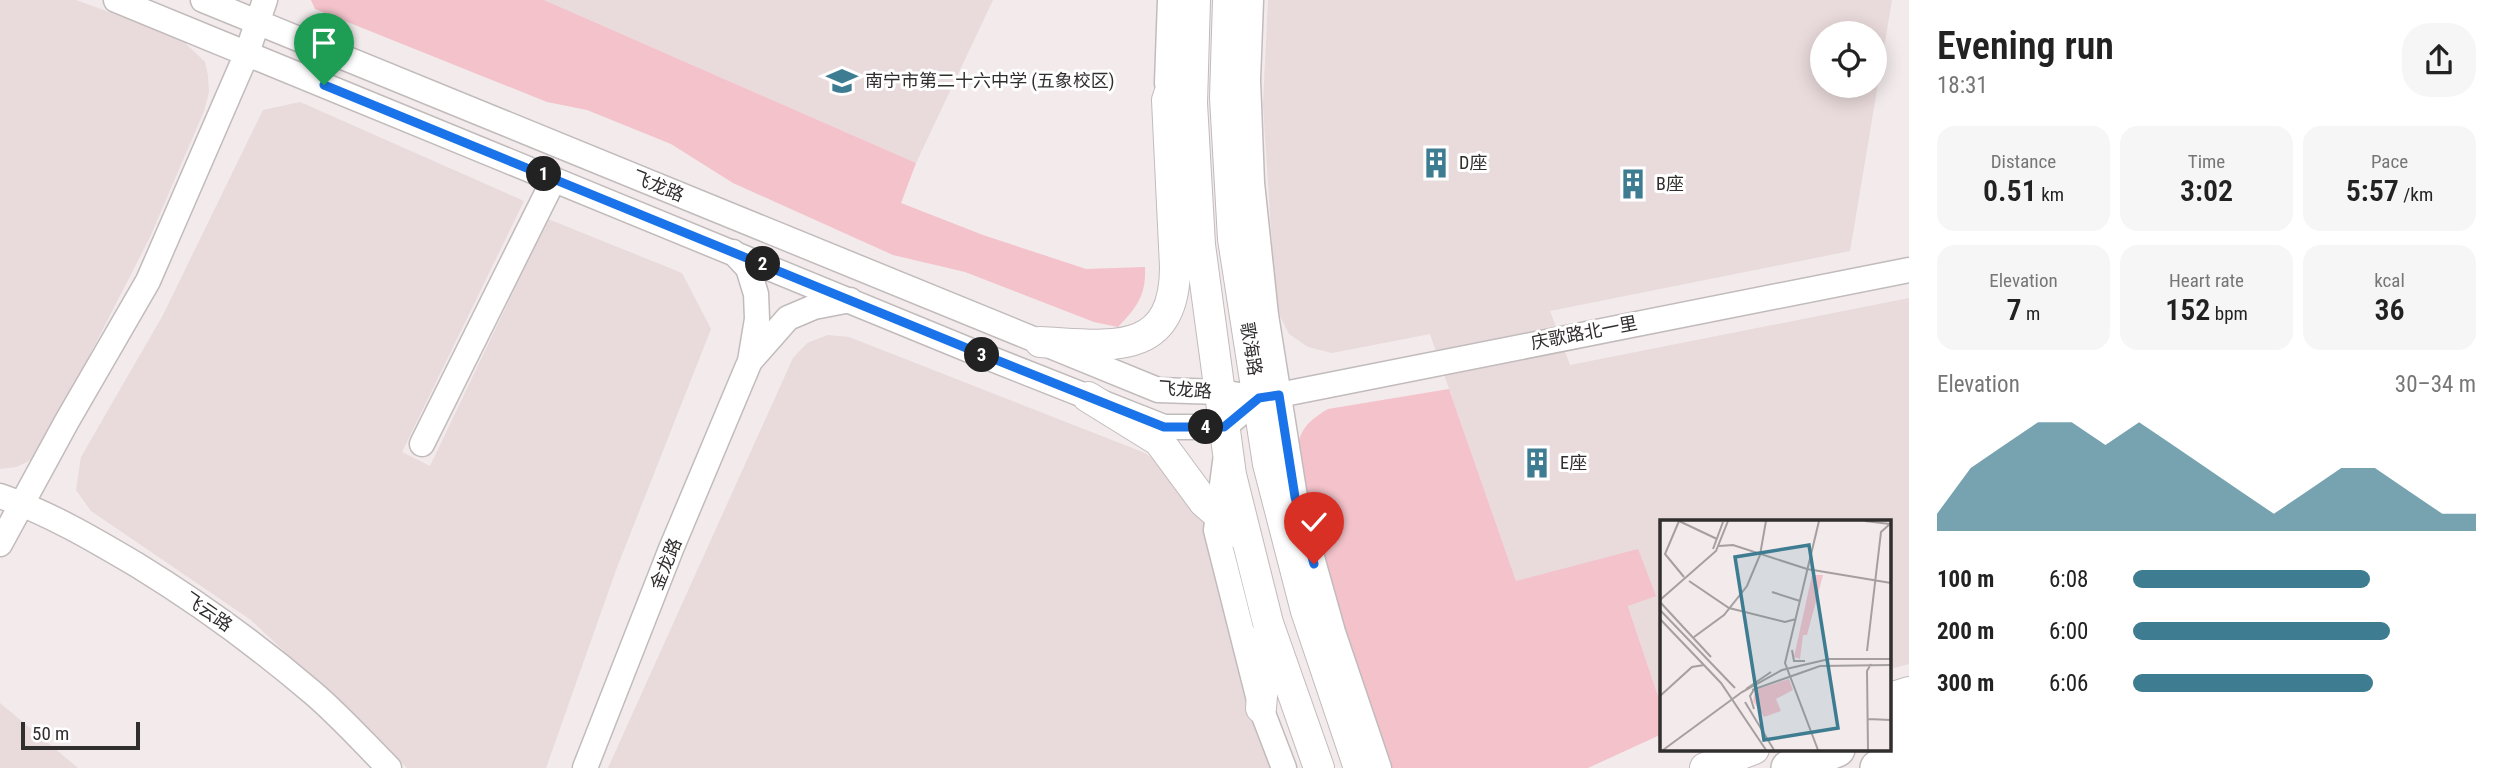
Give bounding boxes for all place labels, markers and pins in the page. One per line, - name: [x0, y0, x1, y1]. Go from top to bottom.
- pin: [294, 13, 354, 85]
- school or university icon: 南宁市第二十六中学 (五象校区): [825, 64, 859, 98]
- place label: 南宁市第二十六中学 (五象校区): [865, 70, 1115, 92]
- building icon: D座: [1419, 146, 1453, 180]
- place label: D座: [1459, 152, 1487, 173]
- pin: 1: [526, 156, 562, 192]
- building icon: B座: [1616, 167, 1650, 201]
- place label: B座: [1656, 173, 1684, 194]
- pin: 2: [746, 246, 780, 282]
- pin: 3: [964, 338, 1000, 372]
- pin: 4: [1188, 410, 1224, 444]
- building icon: E座: [1520, 446, 1554, 480]
- place label: E座: [1560, 452, 1587, 473]
- pin: [1284, 492, 1344, 564]

